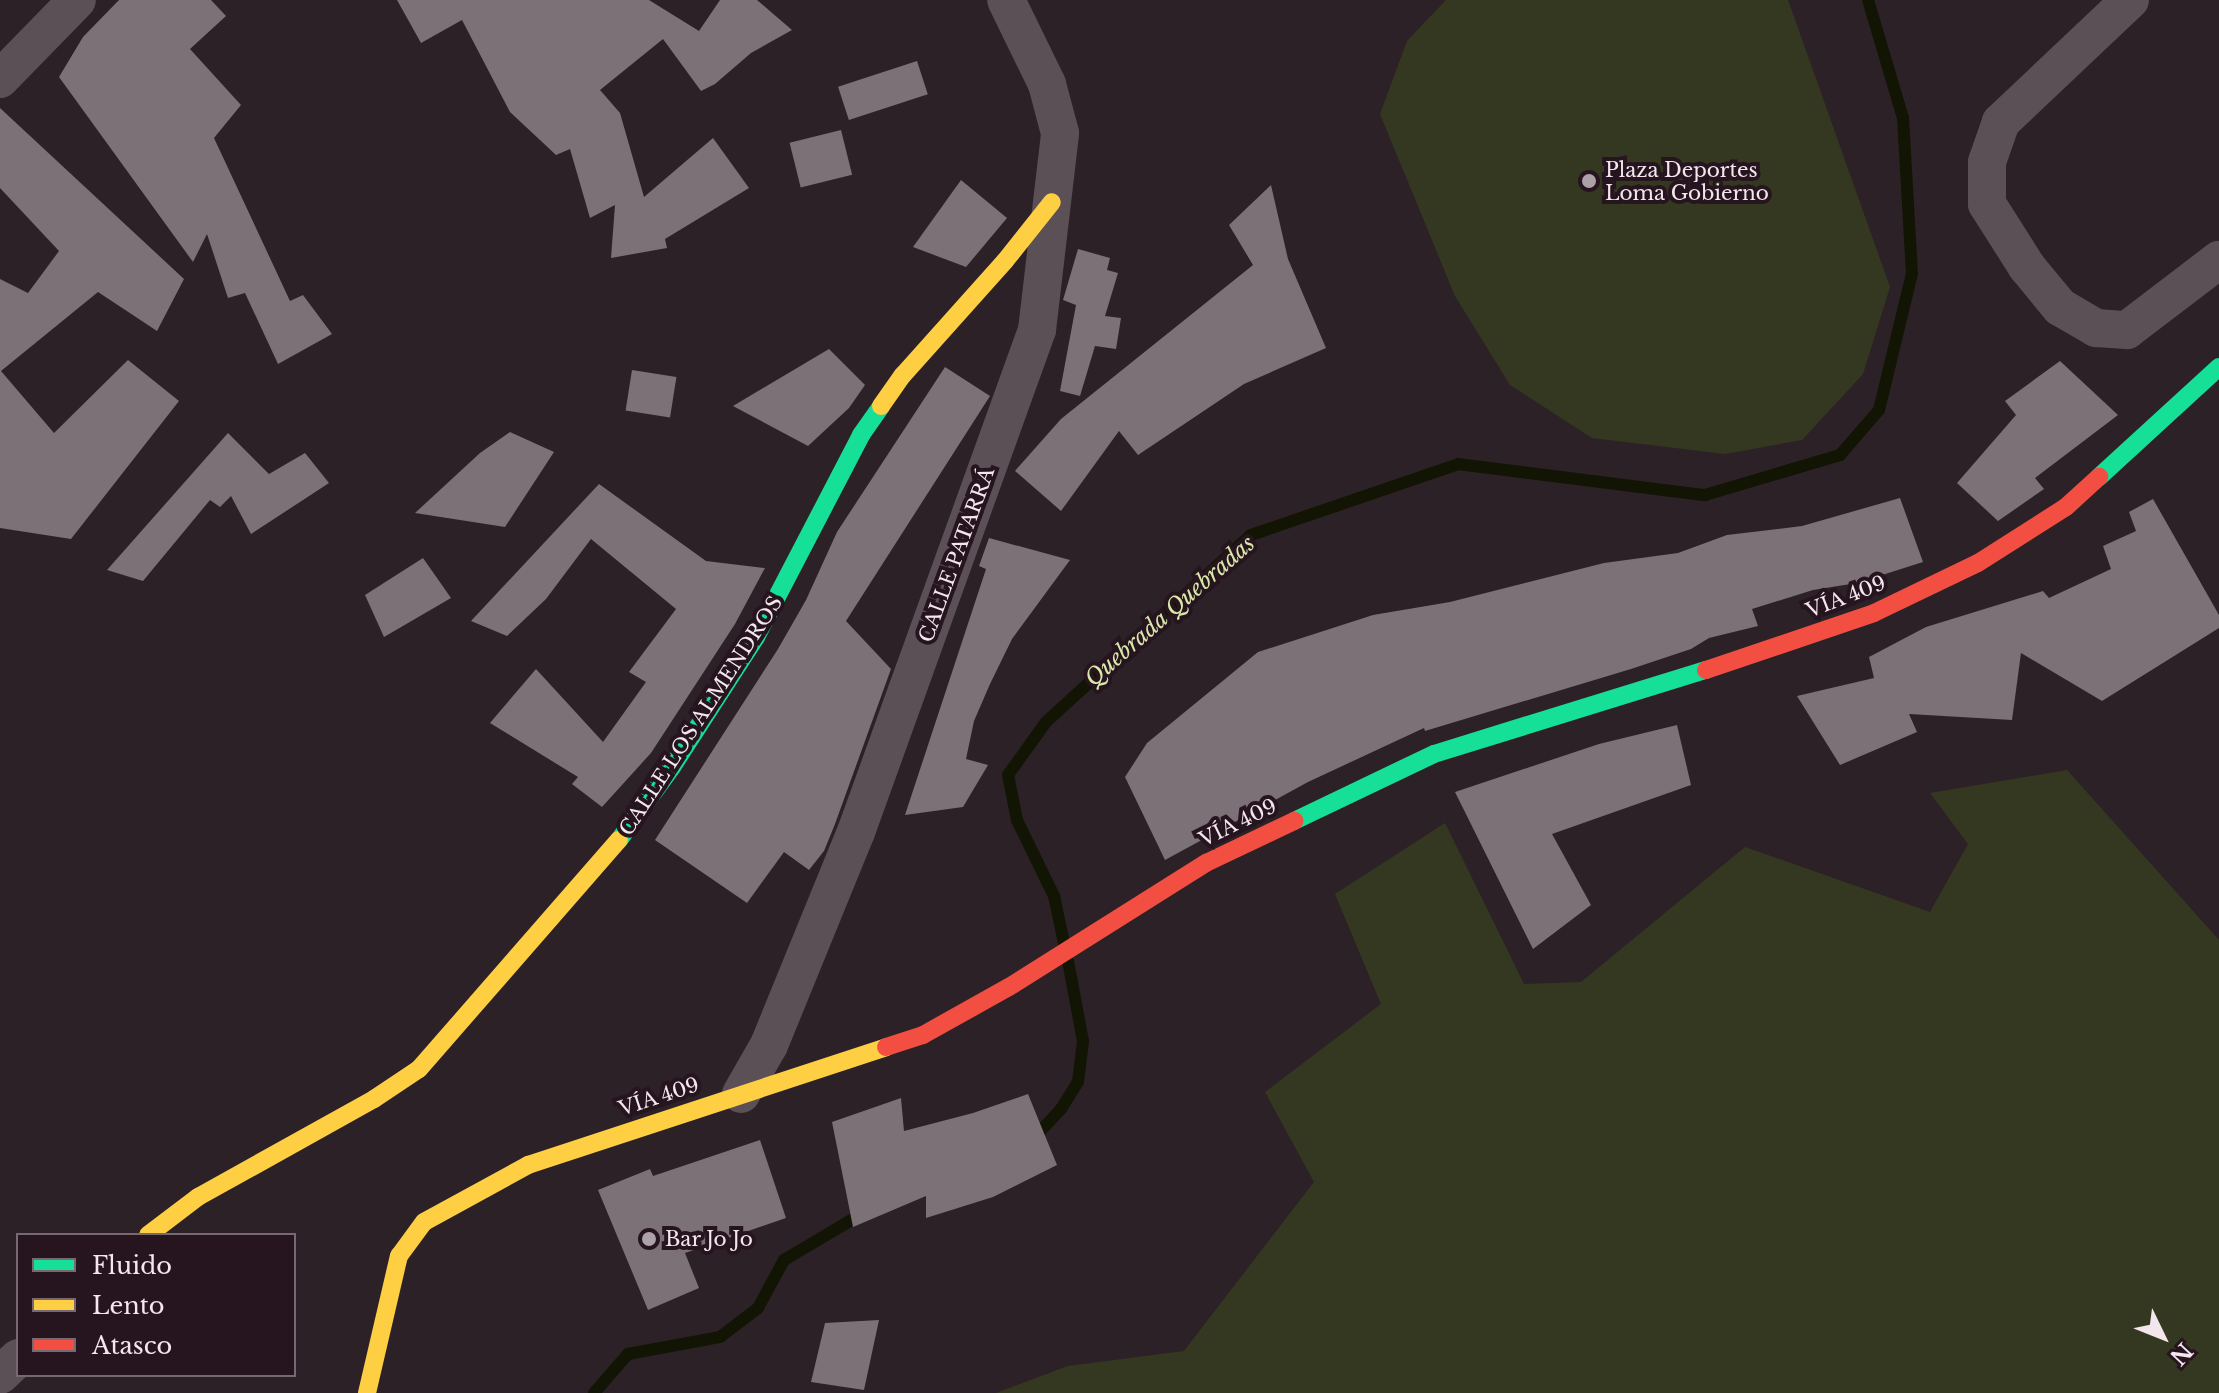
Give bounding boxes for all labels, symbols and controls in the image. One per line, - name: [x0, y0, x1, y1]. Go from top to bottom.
- place label: Plaza Deportes Loma Gobierno: [1605, 158, 1769, 205]
- marker: Plaza Deportes Loma Gobierno: [1580, 172, 1598, 190]
- street label: CALLE PATARRÁ: [914, 464, 1000, 646]
- water label: Quebrada Quebradas: [1080, 530, 1260, 692]
- street label: VÍA 409: [1802, 571, 1890, 623]
- street label: CALLE LOS ALMENDROS: [614, 591, 788, 841]
- street label: VÍA 409: [1195, 794, 1281, 852]
- street label: VÍA 409: [615, 1073, 703, 1121]
- place label: Bar Jo Jo: [665, 1227, 753, 1251]
- marker: Bar Jo Jo: [640, 1230, 658, 1248]
- legend: [16, 1233, 296, 1377]
- text: Fluido: [92, 1251, 172, 1280]
- text: Lento: [92, 1291, 165, 1320]
- north arrow: [2123, 1297, 2203, 1377]
- text: Atasco: [92, 1331, 172, 1360]
- text: N: [2164, 1337, 2198, 1370]

